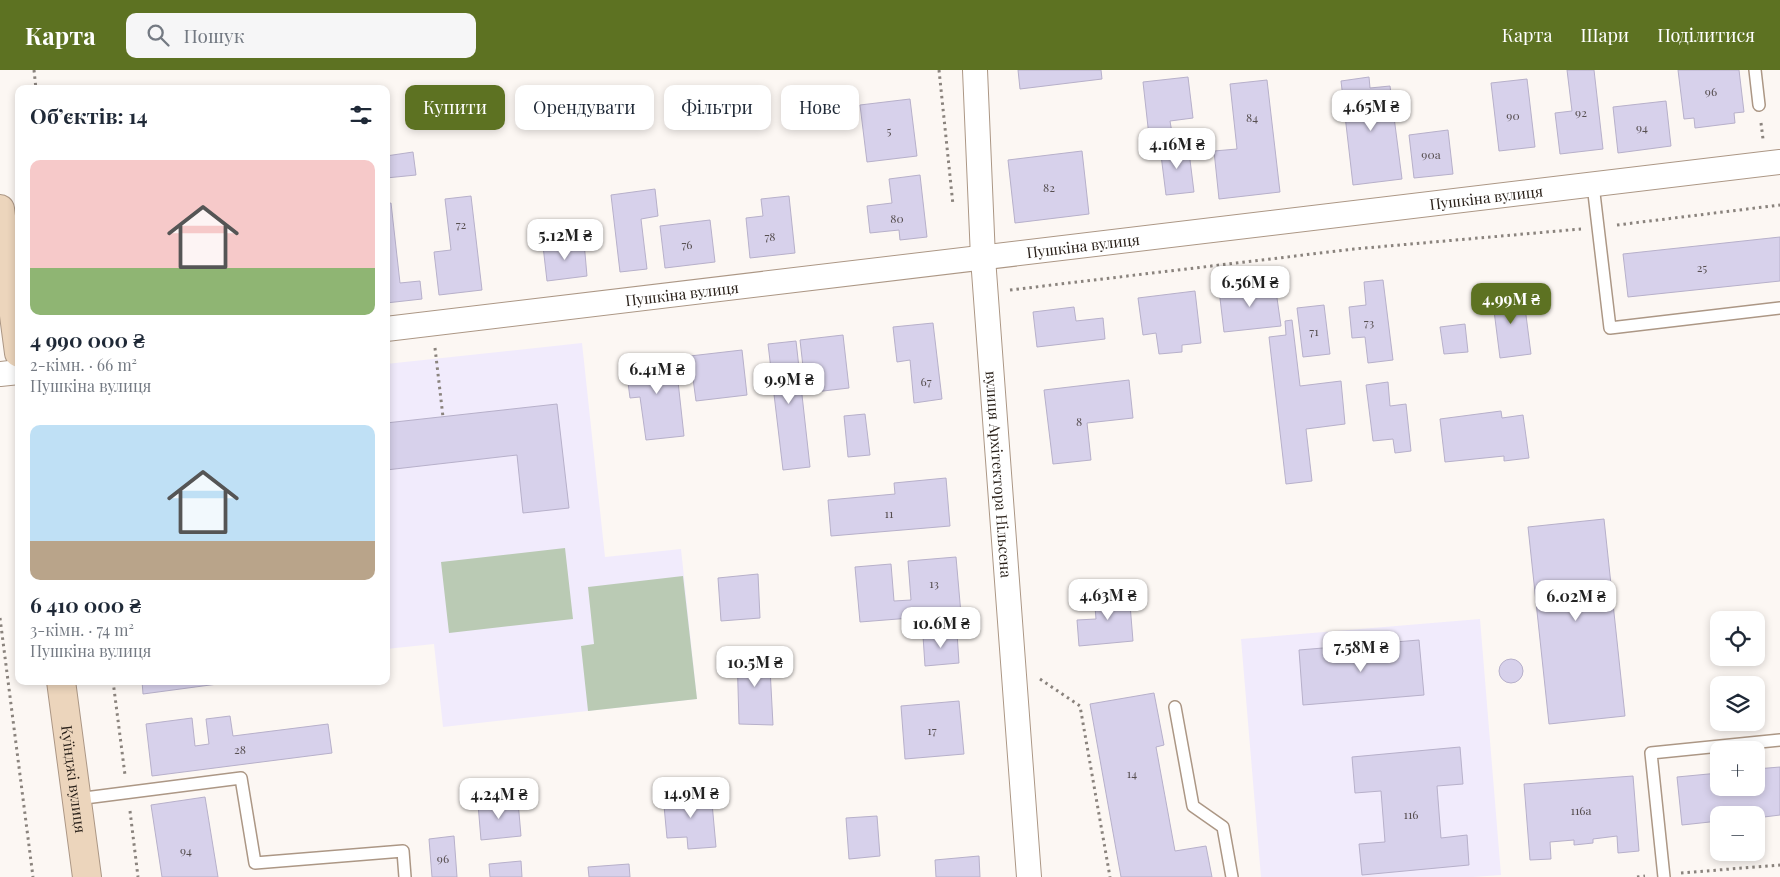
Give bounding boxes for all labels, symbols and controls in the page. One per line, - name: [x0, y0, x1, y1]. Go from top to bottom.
- search box: [126, 13, 476, 58]
- text: Карта: [25, 19, 96, 51]
- icon: search: [144, 21, 172, 49]
- text: Пошук: [184, 22, 245, 48]
- text: Карта: [1502, 23, 1552, 47]
- text: Шари: [1580, 23, 1629, 47]
- text: Поділитися: [1657, 23, 1755, 47]
- house number: 96: [1705, 83, 1717, 99]
- chip: Купити: [405, 85, 505, 130]
- chip: Орендувати: [515, 85, 654, 130]
- chip: Фільтри: [664, 85, 771, 130]
- chip: Нове: [781, 85, 859, 130]
- pin: 4.65M ₴: [1325, 90, 1417, 132]
- text: 4.65M ₴: [1343, 95, 1399, 116]
- text: Об’єктів: 14: [30, 101, 148, 129]
- icon: filters: [347, 101, 375, 129]
- house number: 92: [1575, 104, 1587, 120]
- house number: 90: [1506, 107, 1520, 123]
- house number: 84: [1246, 109, 1258, 125]
- house number: 94: [1636, 119, 1648, 135]
- house number: 5: [887, 122, 892, 138]
- pin: 4.16M ₴: [1131, 128, 1223, 170]
- text: 4.16M ₴: [1149, 133, 1205, 154]
- house number: 90а: [1421, 146, 1441, 162]
- house number: 82: [1043, 179, 1055, 195]
- street label: Пушкіна вулиця: [1428, 180, 1544, 214]
- icon: home: [158, 192, 248, 282]
- house number: 80: [890, 210, 904, 226]
- house number: 72: [456, 216, 467, 232]
- pin: 5.12M ₴: [519, 218, 611, 261]
- text: 5.12M ₴: [538, 224, 592, 245]
- house number: 78: [764, 228, 776, 244]
- street label: Пушкіна вулиця: [1025, 229, 1141, 262]
- house number: 76: [681, 236, 693, 252]
- house number: 25: [1697, 259, 1707, 275]
- pin: 6.56M ₴: [1204, 266, 1296, 308]
- text: 6.56M ₴: [1222, 271, 1278, 292]
- street label: Пушкіна вулиця: [624, 277, 740, 310]
- pin: 4.99M ₴: [1465, 282, 1557, 325]
- text: 4.99M ₴: [1482, 288, 1540, 309]
- house number: 73: [1364, 314, 1374, 330]
- house number: 71: [1309, 323, 1319, 339]
- text: 4 990 000 ₴: [30, 325, 145, 353]
- pin: 6.41M ₴: [611, 352, 703, 395]
- text: 2-кімн. · 66 m²: [30, 354, 137, 375]
- text: 6.41M ₴: [629, 358, 685, 379]
- pin: 9.9M ₴: [748, 362, 830, 405]
- text: 9.9M ₴: [764, 368, 814, 389]
- street label: вулиця Архітектора Нільсена: [981, 370, 1017, 579]
- house number: 67: [920, 373, 932, 389]
- text: Пушкіна вулиця: [30, 375, 151, 396]
- house number: 8: [1076, 413, 1082, 429]
- icon: home: [158, 457, 248, 547]
- house number: 11: [885, 505, 894, 521]
- house number: 13: [929, 575, 939, 591]
- pin: 4.63M ₴: [1062, 578, 1154, 621]
- pin: 6.02M ₴: [1530, 580, 1622, 622]
- text: 4.63M ₴: [1079, 584, 1137, 605]
- text: 6.02M ₴: [1546, 585, 1606, 606]
- text: 6 410 000 ₴: [30, 590, 141, 618]
- pin: 10.6M ₴: [895, 606, 987, 649]
- map controls: [1710, 611, 1765, 861]
- button: locate: [1710, 611, 1765, 666]
- text: 10.6M ₴: [912, 612, 970, 633]
- text: 3-кімн. · 74 m²: [30, 619, 134, 640]
- pin: 7.58M ₴: [1315, 630, 1407, 673]
- text: 7.58M ₴: [1334, 636, 1388, 657]
- text: Пушкіна вулиця: [30, 640, 151, 661]
- pin: 10.5M ₴: [709, 646, 801, 688]
- text: 10.5M ₴: [727, 651, 783, 672]
- button: layers: [1710, 676, 1765, 731]
- house number: 17: [927, 722, 937, 738]
- street label: Куїнджі вулиця: [57, 724, 91, 834]
- house number: 28: [234, 741, 246, 757]
- button: +: [1710, 741, 1765, 796]
- house number: 14: [1127, 765, 1137, 781]
- pin: 14.9M ₴: [645, 776, 737, 819]
- pin: 4.24M ₴: [453, 778, 545, 820]
- text: 14.9M ₴: [663, 782, 719, 803]
- text: 4.24M ₴: [470, 783, 528, 804]
- house number: 116а: [1570, 802, 1592, 818]
- house number: 116: [1403, 806, 1419, 822]
- button: −: [1710, 806, 1765, 861]
- house number: 94: [180, 842, 192, 858]
- house number: 96: [437, 850, 449, 866]

